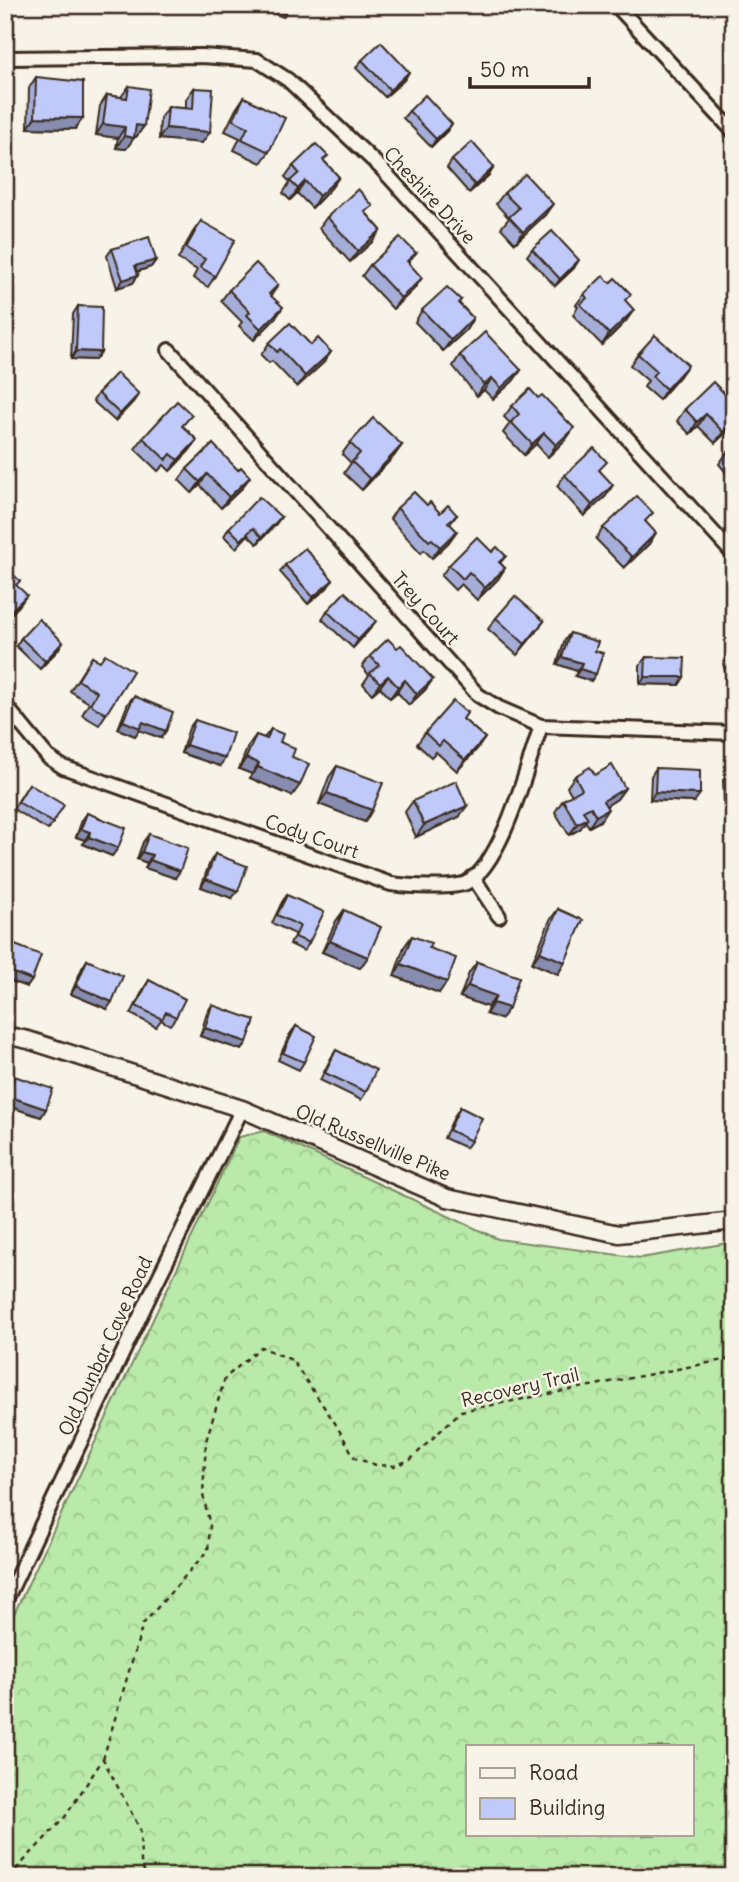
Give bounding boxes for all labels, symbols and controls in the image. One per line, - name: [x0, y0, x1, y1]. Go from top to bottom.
- scale bar: [470, 46, 588, 90]
- text: 50 m: [480, 56, 529, 83]
- street label: Cheshire Drive: [379, 141, 481, 249]
- street label: Trey Court: [387, 567, 465, 649]
- street label: Cody Court: [262, 809, 362, 863]
- street label: Old Russellville Pike: [292, 1099, 454, 1185]
- street label: Old Dunbar Cave Road: [53, 1252, 157, 1440]
- street label: Recovery Trail: [459, 1362, 581, 1412]
- legend: [466, 1745, 694, 1836]
- text: Road: [529, 1759, 578, 1786]
- text: Building: [529, 1794, 605, 1821]

